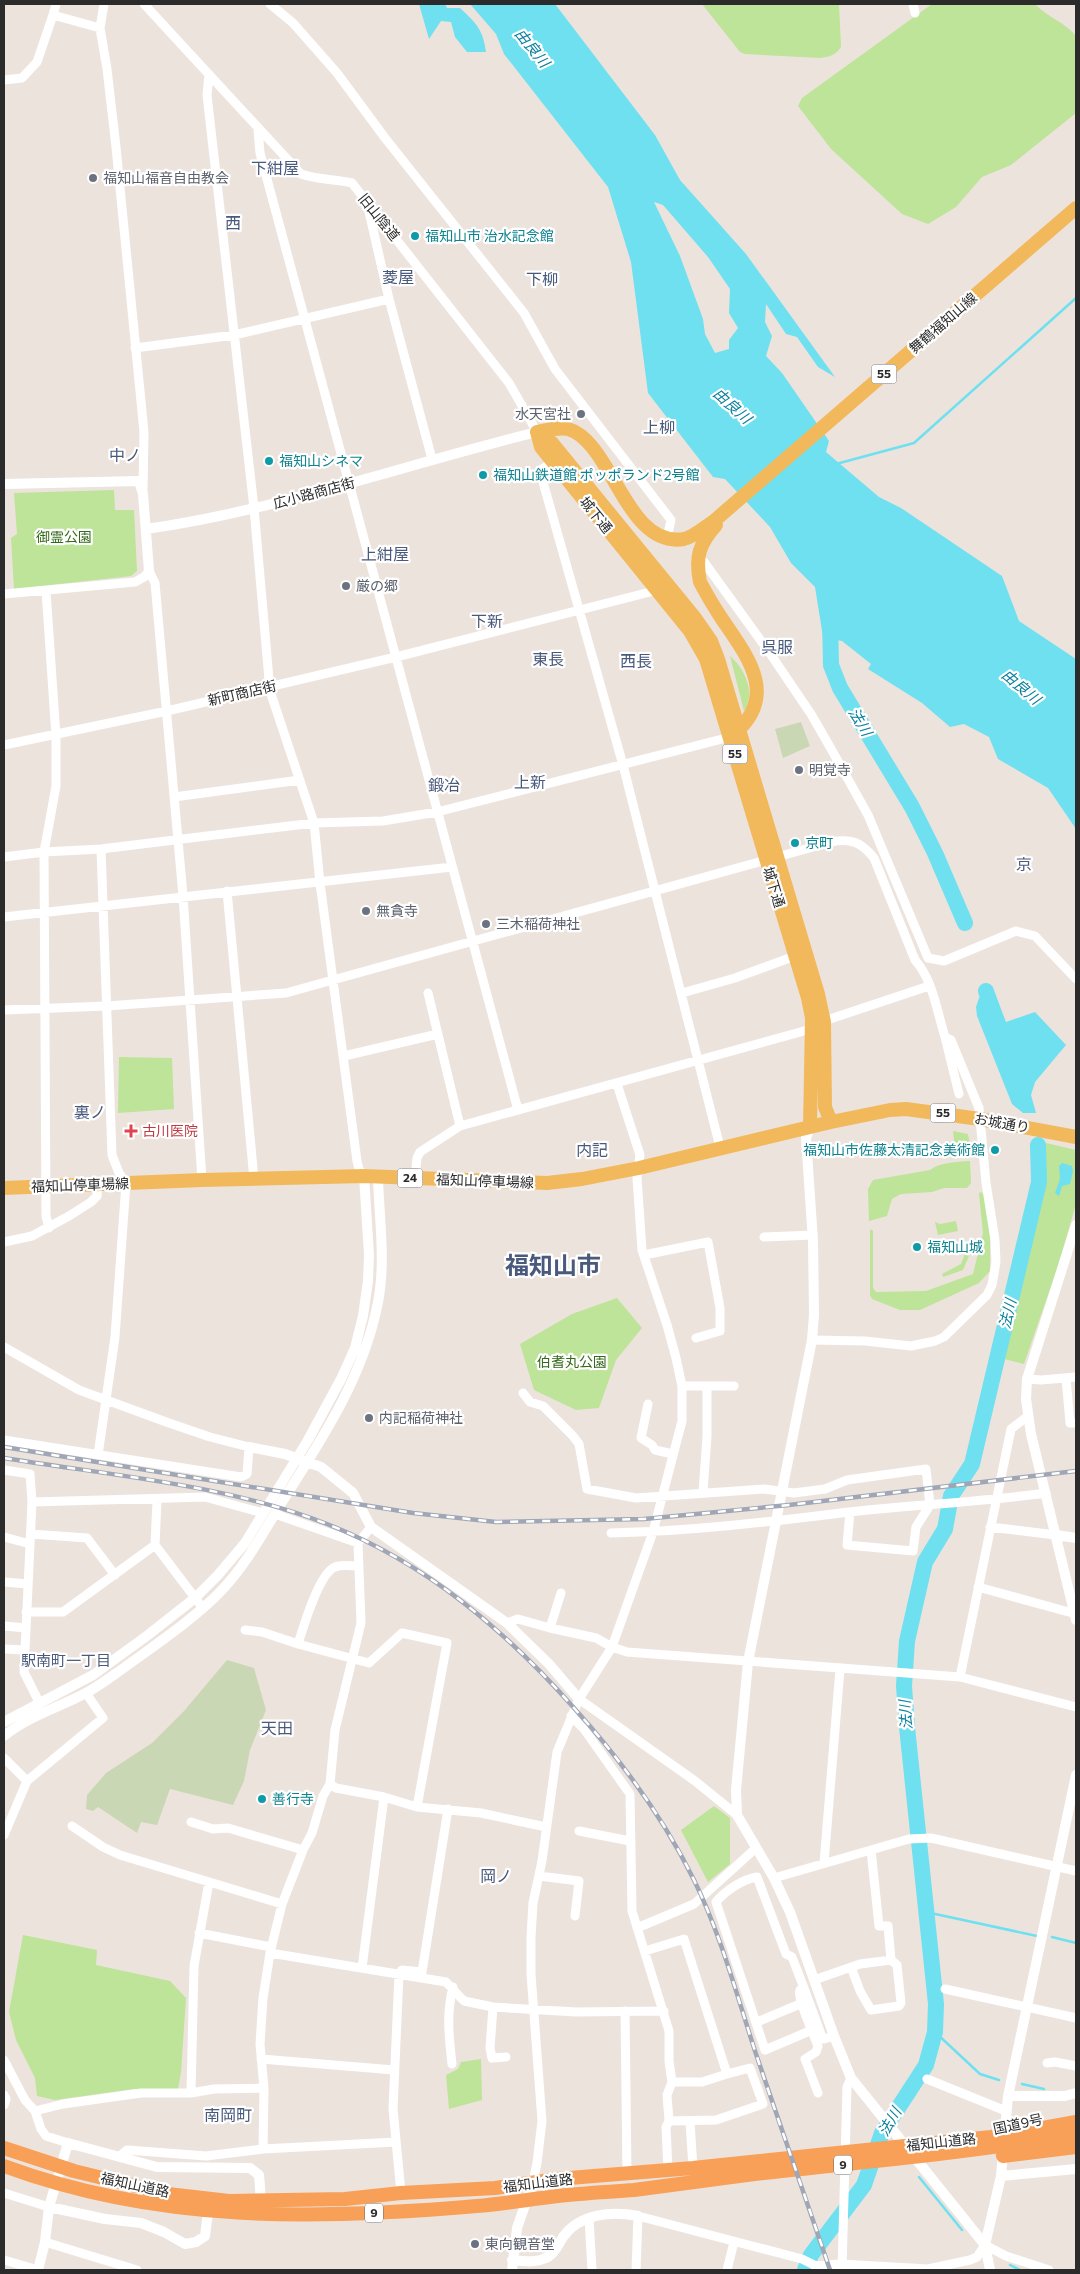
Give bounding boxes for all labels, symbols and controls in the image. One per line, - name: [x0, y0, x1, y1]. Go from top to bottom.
- water label: 由良川: [512, 24, 555, 72]
- district label: 下紺屋: [251, 158, 299, 177]
- place label: 福知山福音自由教会: [103, 169, 229, 186]
- marker: 福知山福音自由教会: [87, 172, 99, 184]
- street label: 旧山陰道: [355, 190, 404, 244]
- district label: 西: [225, 213, 241, 232]
- place label: 福知山市 治水記念館: [425, 227, 554, 244]
- marker: 福知山市 治水記念館: [409, 230, 421, 242]
- district label: 菱屋: [382, 267, 414, 286]
- district label: 下柳: [526, 269, 558, 288]
- street label: 舞鶴福知山線: [905, 289, 980, 357]
- road number: 55: [872, 364, 896, 384]
- water label: 由良川: [710, 384, 757, 428]
- place label: 水天宮社: [515, 405, 571, 422]
- marker: 水天宮社: [575, 408, 587, 420]
- district label: 上柳: [643, 417, 675, 436]
- district label: 中ノ: [109, 445, 141, 464]
- place label: 福知山シネマ: [279, 452, 363, 469]
- marker: 福知山シネマ: [263, 455, 275, 467]
- place label: 福知山鉄道館 ポッポランド2号館: [493, 466, 699, 483]
- marker: 福知山鉄道館 ポッポランド2号館: [477, 469, 489, 481]
- street label: 広小路商店街: [271, 473, 357, 512]
- street label: 城下通: [577, 493, 616, 536]
- park label: 御霊公園: [36, 528, 92, 545]
- district label: 上紺屋: [361, 544, 409, 563]
- place label: 厳の郷: [356, 577, 398, 594]
- marker: 厳の郷: [340, 580, 352, 592]
- district label: 下新: [471, 611, 503, 630]
- district label: 呉服: [761, 637, 793, 656]
- district label: 東長: [532, 649, 564, 668]
- district label: 西長: [620, 651, 652, 670]
- water label: 由良川: [999, 665, 1046, 709]
- street label: 新町商店街: [206, 676, 278, 709]
- water label: 法川: [845, 704, 877, 741]
- road number: 55: [722, 744, 748, 764]
- place label: 明覚寺: [809, 761, 851, 778]
- marker: 明覚寺: [793, 764, 805, 776]
- district label: 上新: [514, 772, 546, 791]
- district label: 鍛冶: [428, 775, 460, 794]
- place label: 京町: [805, 834, 833, 851]
- marker: 京町: [789, 837, 801, 849]
- district label: 京: [1016, 854, 1032, 873]
- street label: 城下通: [760, 864, 789, 909]
- place label: 無貪寺: [376, 902, 418, 919]
- marker: 無貪寺: [360, 905, 372, 917]
- place label: 三木稲荷神社: [496, 915, 580, 932]
- marker: 三木稲荷神社: [480, 918, 492, 930]
- district label: 裏ノ: [74, 1102, 106, 1121]
- road number: 55: [930, 1104, 956, 1122]
- street label: お城通り: [973, 1109, 1031, 1136]
- place label: 古川医院: [142, 1122, 198, 1139]
- marker: 古川医院: [124, 1124, 138, 1138]
- district label: 内記: [576, 1140, 608, 1159]
- place label: 福知山市佐藤太清記念美術館: [803, 1141, 985, 1158]
- marker: 福知山市佐藤太清記念美術館: [989, 1144, 1001, 1156]
- road number: 24: [398, 1168, 422, 1188]
- street label: 福知山停車場線: [436, 1170, 534, 1191]
- street label: 福知山停車場線: [31, 1174, 129, 1195]
- place label: 福知山城: [927, 1238, 983, 1255]
- marker: 福知山城: [911, 1241, 923, 1253]
- district label: 福知山市: [505, 1250, 601, 1279]
- water label: 法川: [995, 1295, 1020, 1330]
- park label: 伯耆丸公園: [537, 1353, 607, 1370]
- place label: 内記稲荷神社: [379, 1409, 463, 1426]
- marker: 内記稲荷神社: [363, 1412, 375, 1424]
- district label: 駅南町一丁目: [21, 1651, 111, 1669]
- water label: 法川: [895, 1697, 915, 1731]
- district label: 天田: [261, 1718, 293, 1737]
- place label: 善行寺: [272, 1790, 314, 1807]
- marker: 善行寺: [256, 1793, 268, 1805]
- district label: 岡ノ: [480, 1866, 512, 1885]
- water label: 法川: [874, 2102, 905, 2139]
- district label: 南岡町: [204, 2105, 252, 2124]
- street label: 国道9号: [991, 2110, 1044, 2137]
- street label: 福知山道路: [905, 2129, 977, 2154]
- road number: 9: [834, 2156, 852, 2174]
- street label: 福知山道路: [99, 2169, 171, 2200]
- street label: 福知山道路: [502, 2170, 574, 2195]
- road number: 9: [365, 2204, 383, 2222]
- place label: 東向観音堂: [485, 2235, 555, 2252]
- marker: 東向観音堂: [469, 2238, 481, 2250]

